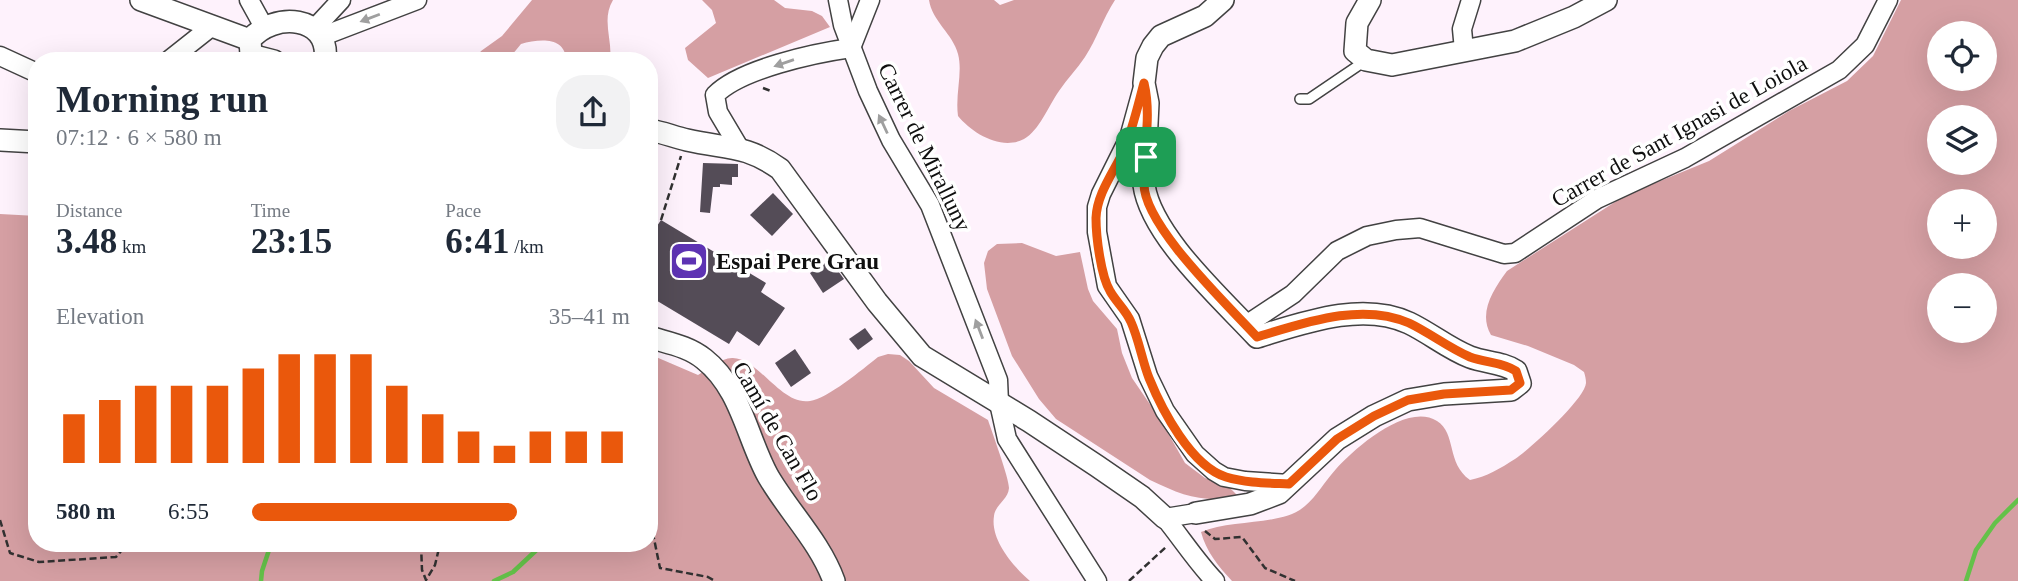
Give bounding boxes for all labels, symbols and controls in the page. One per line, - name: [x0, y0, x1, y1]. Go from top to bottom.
- one-way arrow: [359, 13, 380, 24]
- map controls: [1927, 21, 1997, 343]
- button: locate: [1927, 21, 1997, 91]
- street label: Carrer de Sant Ignasi de Loiola: [1547, 51, 1811, 212]
- one-way arrow: [774, 58, 795, 69]
- street label: Carrer de Miralluny: [873, 59, 976, 236]
- button: share: [556, 75, 630, 149]
- text: Morning run: [56, 78, 268, 120]
- button: layers: [1927, 105, 1997, 175]
- one-way arrow: [877, 113, 888, 134]
- text: 07:12 · 6 × 580 m: [56, 125, 222, 150]
- pin: [1116, 127, 1176, 187]
- icon: arrive: [1127, 138, 1165, 176]
- button: +: [1927, 189, 1997, 259]
- text: Distance: [56, 200, 122, 221]
- text: Time: [251, 200, 290, 221]
- text: Pace: [445, 200, 481, 221]
- text: 3.48: [56, 222, 117, 261]
- text: 23:15: [251, 222, 332, 261]
- text: 6:41: [445, 222, 509, 261]
- text: km: [117, 236, 146, 257]
- text: /km: [509, 236, 544, 257]
- sports icon: Espai Pere Grau: [668, 240, 710, 282]
- place label: Espai Pere Grau: [716, 249, 879, 274]
- button: −: [1927, 273, 1997, 343]
- text: Elevation: [56, 304, 144, 329]
- text: 35–41 m: [549, 304, 630, 329]
- one-way arrow: [973, 319, 984, 340]
- street label: Camí de Can Flo: [728, 357, 828, 505]
- text: 580 m: [56, 499, 115, 524]
- text: 6:55: [168, 499, 209, 524]

